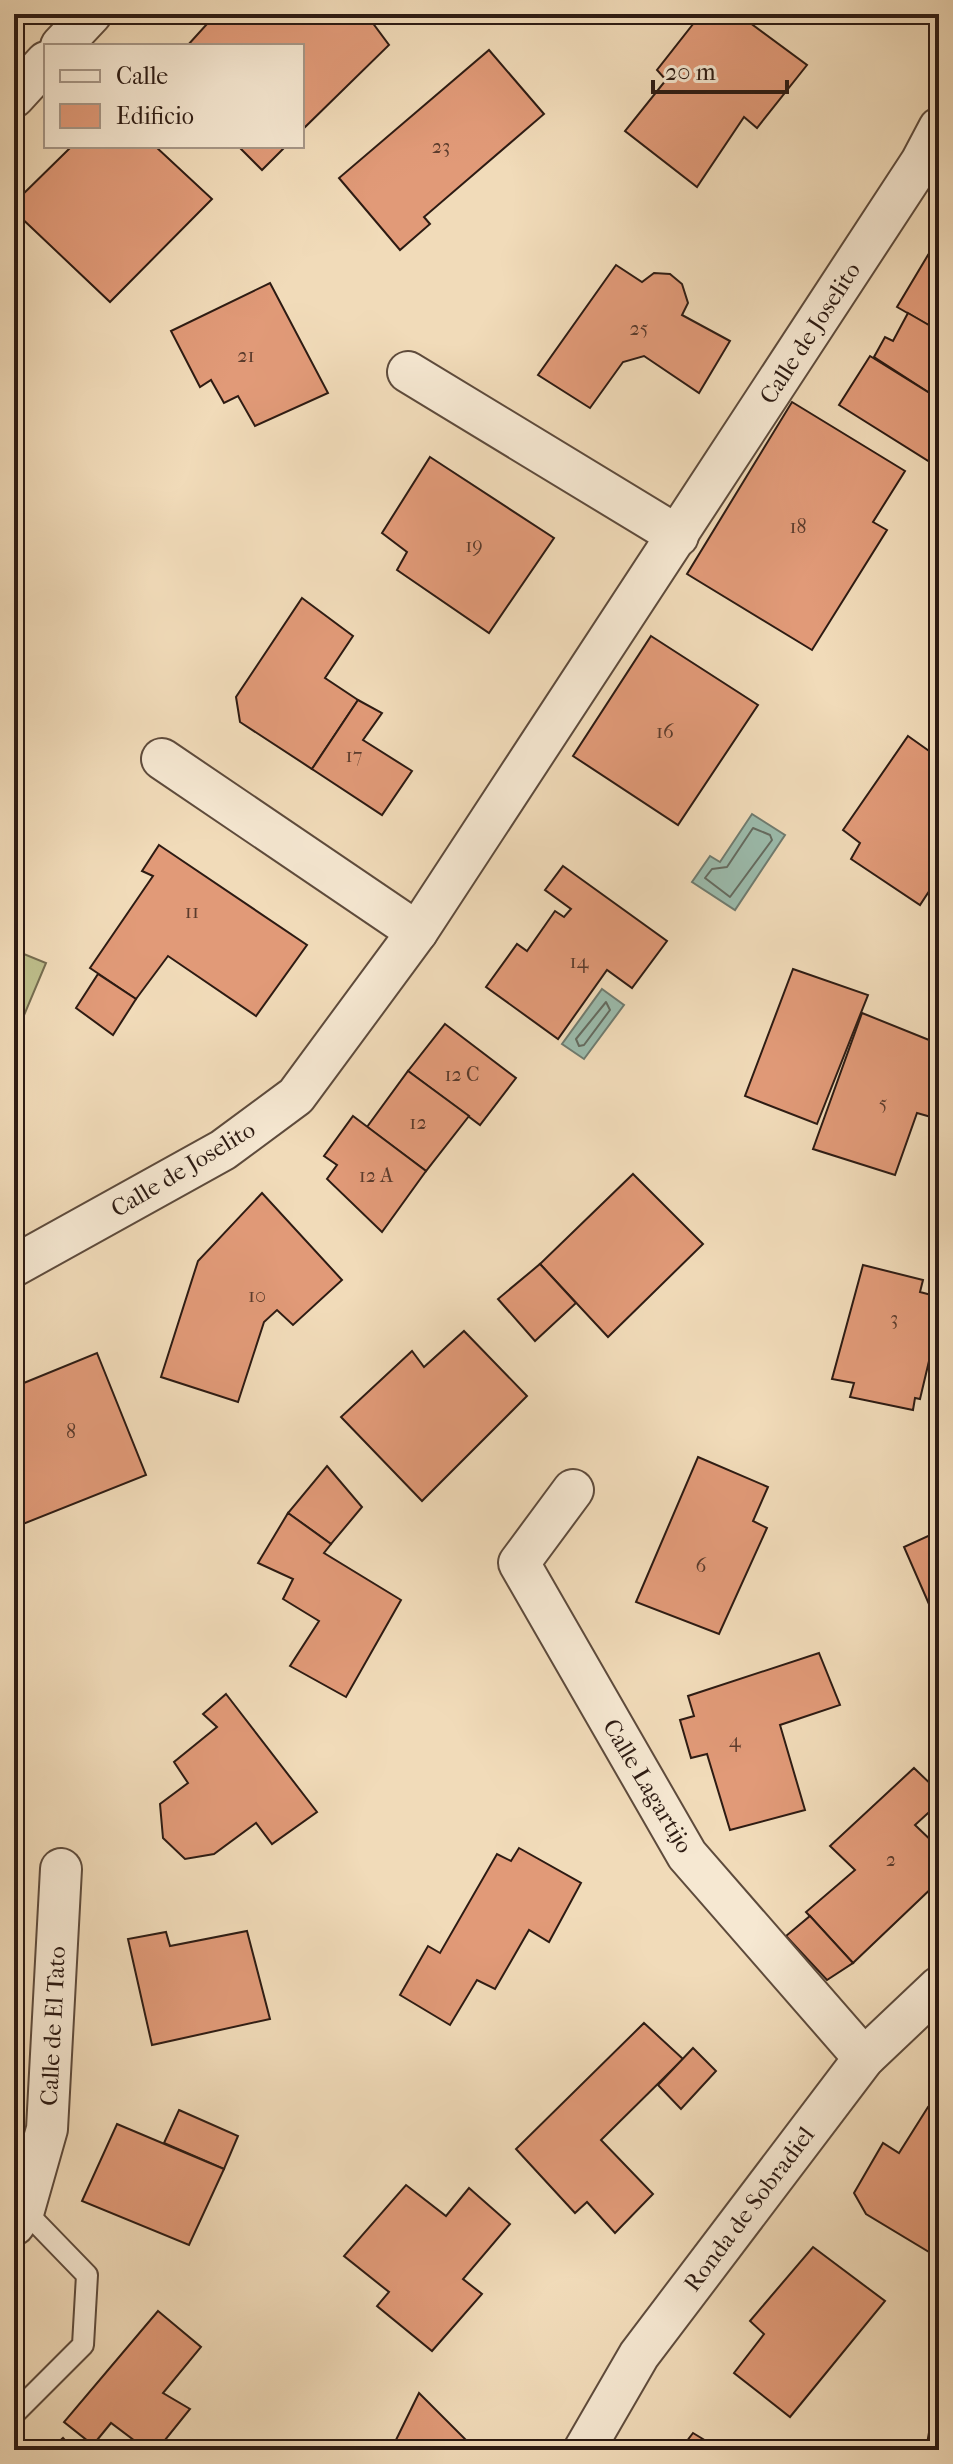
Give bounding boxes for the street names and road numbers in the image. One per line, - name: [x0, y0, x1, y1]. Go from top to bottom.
- street label: Calle de Joselito: [754, 257, 866, 409]
- street label: Calle de Joselito: [106, 1115, 260, 1223]
- street label: Calle Lagartijo: [597, 1714, 699, 1858]
- street label: Calle de El Tato: [35, 1945, 71, 2107]
- street label: Ronda de Sobradiel: [678, 2121, 820, 2297]

